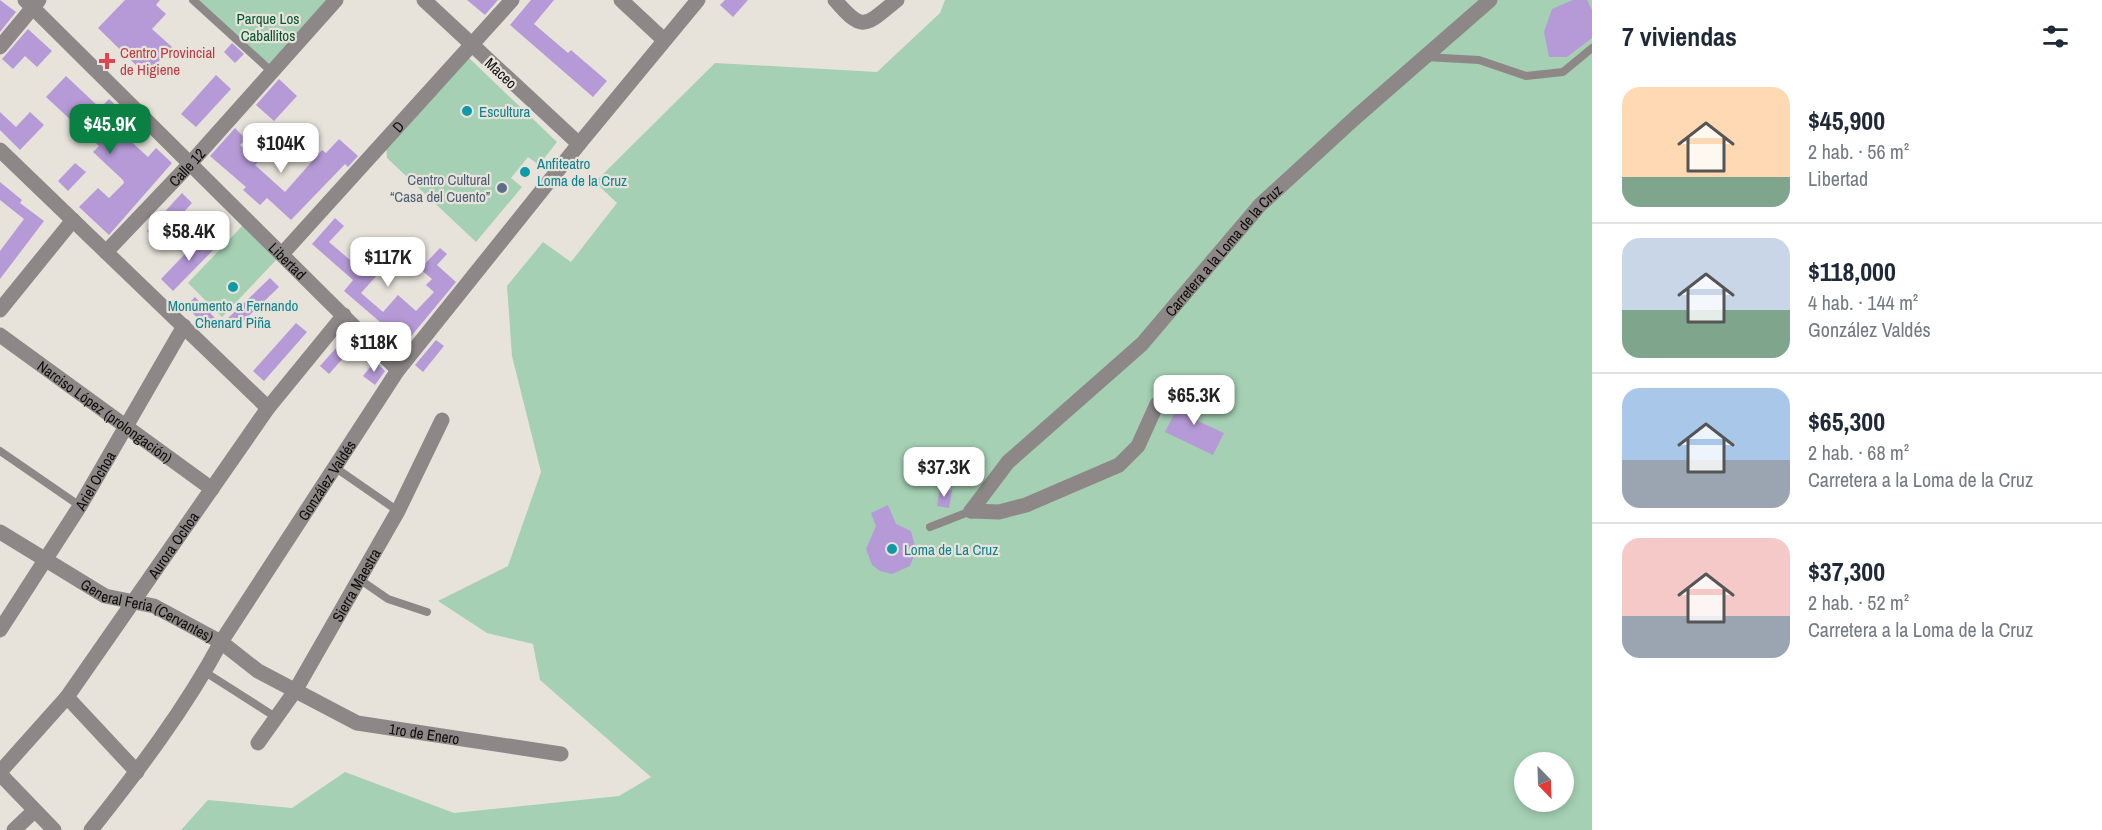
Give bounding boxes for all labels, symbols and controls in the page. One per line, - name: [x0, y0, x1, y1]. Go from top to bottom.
- park label: Parque Los Caballitos: [237, 8, 299, 46]
- text: 7 viviendas: [1622, 19, 1737, 54]
- icon: filters: [2039, 20, 2072, 53]
- place label: Centro Provincial de Higiene: [120, 42, 215, 80]
- marker: Centro Provincial de Higiene: [98, 52, 116, 70]
- street label: Maceo: [480, 53, 522, 93]
- place label: Escultura: [479, 101, 530, 122]
- text: $45,900: [1808, 103, 1885, 138]
- pin: $45.9K: [61, 104, 159, 155]
- marker: Escultura: [460, 104, 474, 118]
- text: $45.9K: [84, 110, 136, 137]
- icon: home: [1670, 111, 1742, 183]
- street label: D: [387, 116, 409, 137]
- pin: $104K: [239, 123, 323, 174]
- text: $104K: [257, 129, 305, 156]
- text: 2 hab. · 56 m²: [1808, 138, 1909, 165]
- street label: Calle 12: [164, 143, 210, 191]
- place label: Anfiteatro Loma de la Cruz: [536, 153, 627, 191]
- marker: Anfiteatro Loma de la Cruz: [518, 165, 532, 179]
- text: Libertad: [1808, 165, 1868, 192]
- place label: Centro Cultural “Casa del Cuento”: [390, 169, 490, 207]
- street label: Carretera a la Loma de la Cruz: [1160, 180, 1286, 321]
- marker: Centro Cultural “Casa del Cuento”: [495, 181, 509, 195]
- pin: $58.4K: [140, 211, 238, 262]
- text: $58.4K: [163, 217, 215, 244]
- street label: Libertad: [264, 237, 311, 284]
- pin: $117K: [346, 237, 430, 288]
- text: $117K: [364, 243, 412, 270]
- text: $118,000: [1808, 254, 1896, 289]
- icon: home: [1670, 262, 1742, 334]
- marker: Monumento a Fernando Chenard Piña: [226, 280, 240, 294]
- text: 4 hab. · 144 m²: [1808, 289, 1918, 316]
- place label: Monumento a Fernando Chenard Piña: [168, 295, 298, 333]
- text: González Valdés: [1808, 316, 1931, 343]
- pin: $118K: [332, 322, 416, 373]
- text: $118K: [350, 328, 398, 355]
- street label: Narciso López (prolongación): [33, 355, 177, 468]
- pin: $65.3K: [1145, 375, 1243, 426]
- text: $65.3K: [1168, 381, 1220, 408]
- text: $65,300: [1808, 404, 1885, 439]
- icon: home: [1670, 412, 1742, 484]
- street label: González Valdés: [292, 436, 360, 524]
- text: 2 hab. · 68 m²: [1808, 439, 1909, 466]
- street label: Ariel Ochoa: [69, 447, 120, 515]
- pin: $37.3K: [895, 447, 993, 498]
- text: $37.3K: [918, 453, 970, 480]
- text: Carretera a la Loma de la Cruz: [1808, 466, 2033, 493]
- street label: Aurora Ochoa: [142, 507, 203, 583]
- place label: Loma de La Cruz: [904, 539, 998, 560]
- marker: Loma de La Cruz: [885, 542, 899, 556]
- street label: Sierra Maestra: [326, 544, 385, 626]
- text: $37,300: [1808, 554, 1885, 589]
- icon: home: [1670, 562, 1742, 634]
- street label: General Feria (Cervantes): [77, 573, 218, 647]
- text: 2 hab. · 52 m²: [1808, 589, 1909, 616]
- text: Carretera a la Loma de la Cruz: [1808, 616, 2033, 643]
- street label: 1ro de Enero: [388, 718, 461, 749]
- north arrow: [1514, 752, 1574, 812]
- map controls: [1514, 752, 1574, 812]

